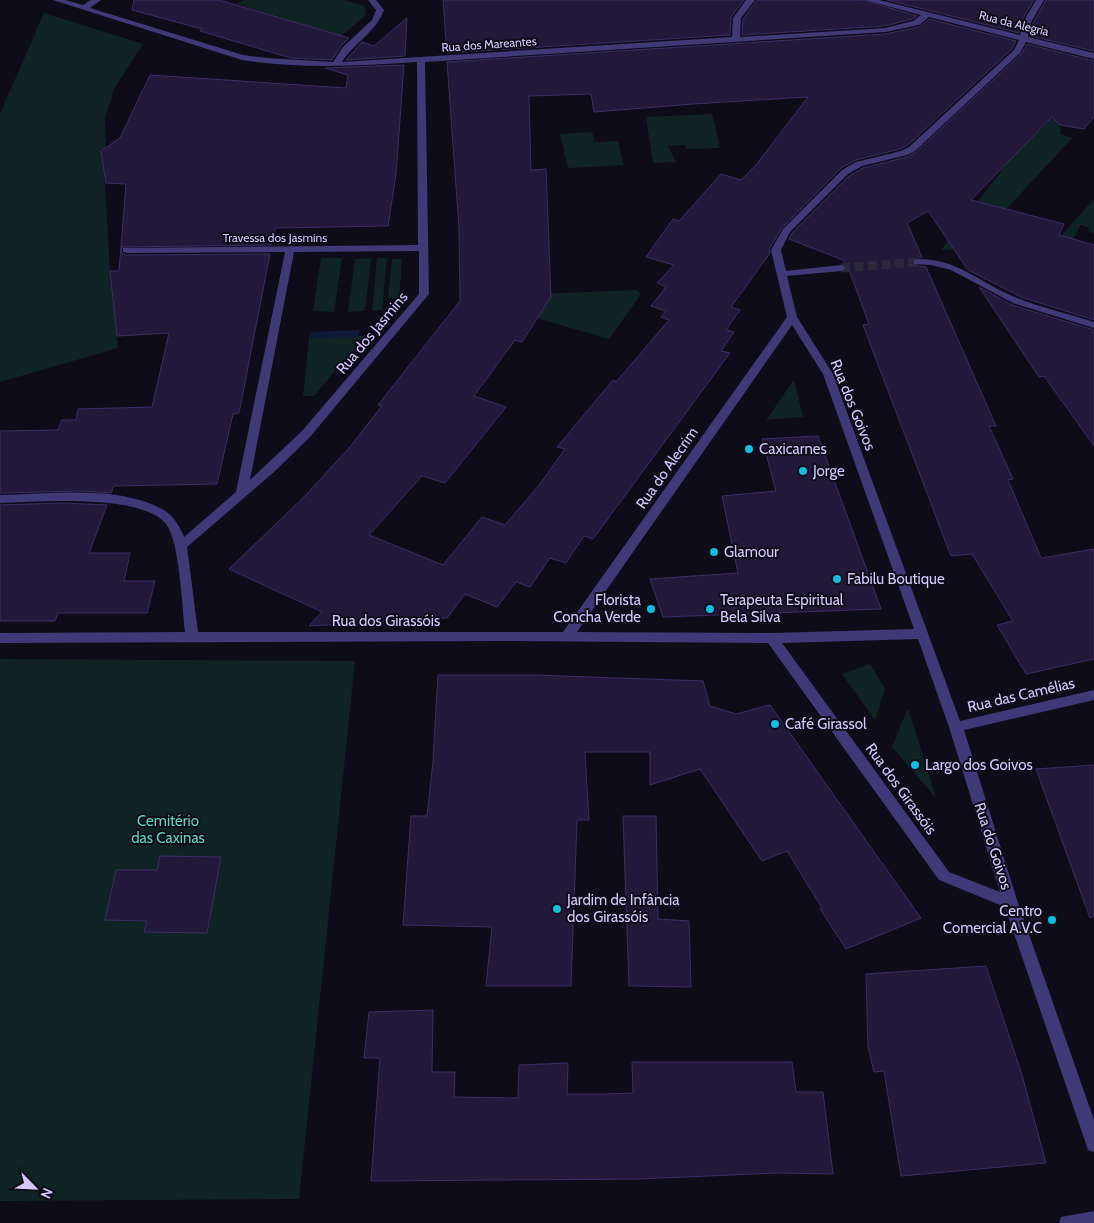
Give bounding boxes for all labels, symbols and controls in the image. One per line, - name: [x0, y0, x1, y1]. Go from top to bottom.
- street label: Rua da Alegria: [978, 7, 1051, 39]
- street label: Rua dos Mareantes: [441, 33, 537, 55]
- street label: Travessa dos Jasmins: [223, 230, 327, 245]
- street label: Rua dos Jasmins: [332, 288, 412, 378]
- street label: Rua dos Goivos: [827, 357, 879, 453]
- street label: Rua do Alecrim: [632, 424, 702, 512]
- place label: Caxicarnes: [759, 440, 827, 458]
- marker: Caxicarnes: [743, 443, 755, 455]
- place label: Jorge: [812, 462, 845, 480]
- marker: Jorge: [797, 465, 809, 477]
- place label: Glamour: [724, 543, 779, 561]
- marker: Glamour: [708, 546, 720, 558]
- place label: Fabilu Boutique: [847, 570, 945, 588]
- marker: Fabilu Boutique: [831, 573, 843, 585]
- place label: Florista Concha Verde: [553, 591, 642, 626]
- place label: Terapeuta Espiritual Bela Silva: [720, 591, 844, 626]
- marker: Florista Concha Verde: [645, 603, 657, 615]
- marker: Terapeuta Espiritual Bela Silva: [704, 603, 716, 615]
- street label: Rua dos Girassóis: [332, 612, 440, 630]
- street label: Rua das Camélias: [965, 674, 1077, 716]
- place label: Café Girassol: [785, 715, 867, 733]
- marker: Café Girassol: [769, 718, 781, 730]
- street label: Rua dos Girassóis: [862, 740, 940, 838]
- place label: Largo dos Goivos: [925, 756, 1033, 774]
- marker: Largo dos Goivos: [909, 759, 921, 771]
- street label: Rua do Goivos: [970, 800, 1016, 892]
- park label: Cemitério das Caxinas: [131, 812, 205, 847]
- place label: Jardim de Infância dos Girassóis: [566, 891, 680, 926]
- place label: Centro Comercial A.V.C: [943, 902, 1042, 937]
- marker: Jardim de Infância dos Girassóis: [551, 903, 563, 915]
- marker: Centro Comercial A.V.C: [1046, 914, 1058, 926]
- north arrow: [10, 1163, 60, 1213]
- text: N: [37, 1185, 57, 1201]

